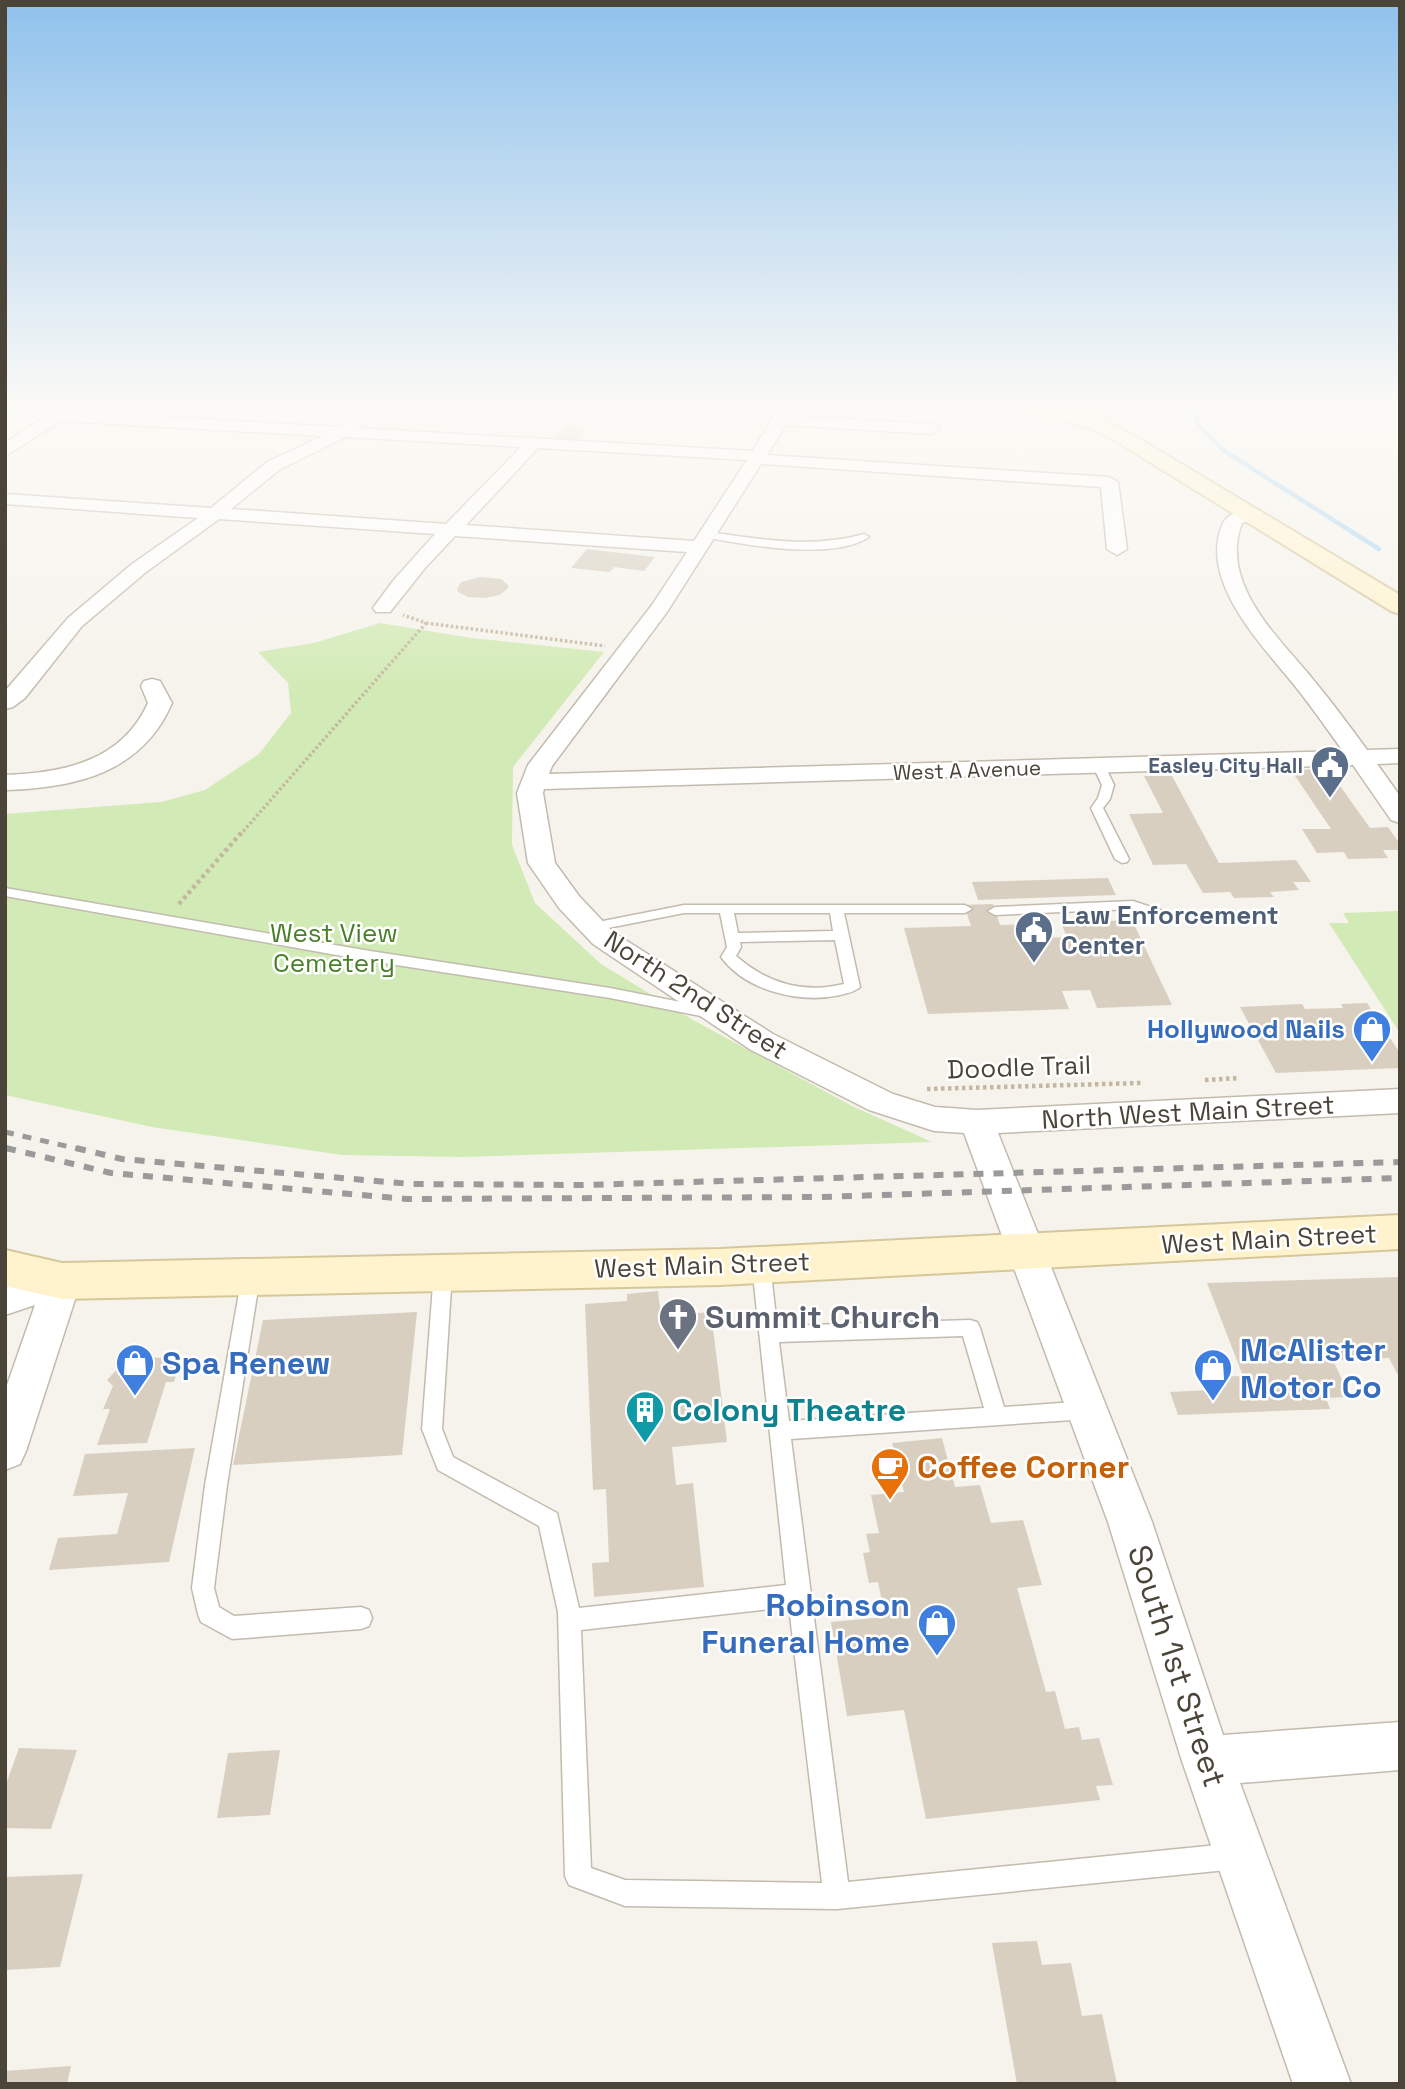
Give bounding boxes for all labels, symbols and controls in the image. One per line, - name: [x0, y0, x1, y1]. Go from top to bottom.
- public building icon: Easley City Hall: [1309, 744, 1351, 799]
- place label: Easley City Hall: [1148, 752, 1303, 779]
- street label: West A Avenue: [892, 754, 1042, 786]
- place label: Law Enforcement Center: [1061, 898, 1279, 962]
- public building icon: Law Enforcement Center: [1013, 909, 1055, 964]
- park label: West View Cemetery: [270, 916, 398, 980]
- street label: North 2nd Street: [598, 923, 794, 1067]
- shop icon: Hollywood Nails: [1351, 1008, 1393, 1063]
- place label: Hollywood Nails: [1147, 1012, 1345, 1046]
- street label: Doodle Trail: [946, 1047, 1092, 1087]
- street label: North West Main Street: [1041, 1087, 1335, 1137]
- street label: West Main Street: [1160, 1216, 1378, 1262]
- street label: West Main Street: [594, 1244, 810, 1286]
- church icon: Summit Church: [657, 1296, 699, 1351]
- place label: Summit Church: [705, 1297, 940, 1337]
- place label: McAlister Motor Co: [1240, 1330, 1386, 1407]
- shop icon: Spa Renew: [114, 1342, 156, 1397]
- place label: Spa Renew: [162, 1343, 330, 1383]
- shop icon: McAlister Motor Co: [1192, 1347, 1234, 1402]
- building icon: Colony Theatre: [624, 1389, 666, 1444]
- place label: Colony Theatre: [672, 1390, 906, 1430]
- cafe icon: Coffee Corner: [869, 1446, 911, 1501]
- place label: Coffee Corner: [917, 1447, 1129, 1487]
- street label: South 1st Street: [1119, 1540, 1235, 1792]
- place label: Robinson Funeral Home: [701, 1585, 910, 1662]
- shop icon: Robinson Funeral Home: [916, 1602, 958, 1657]

